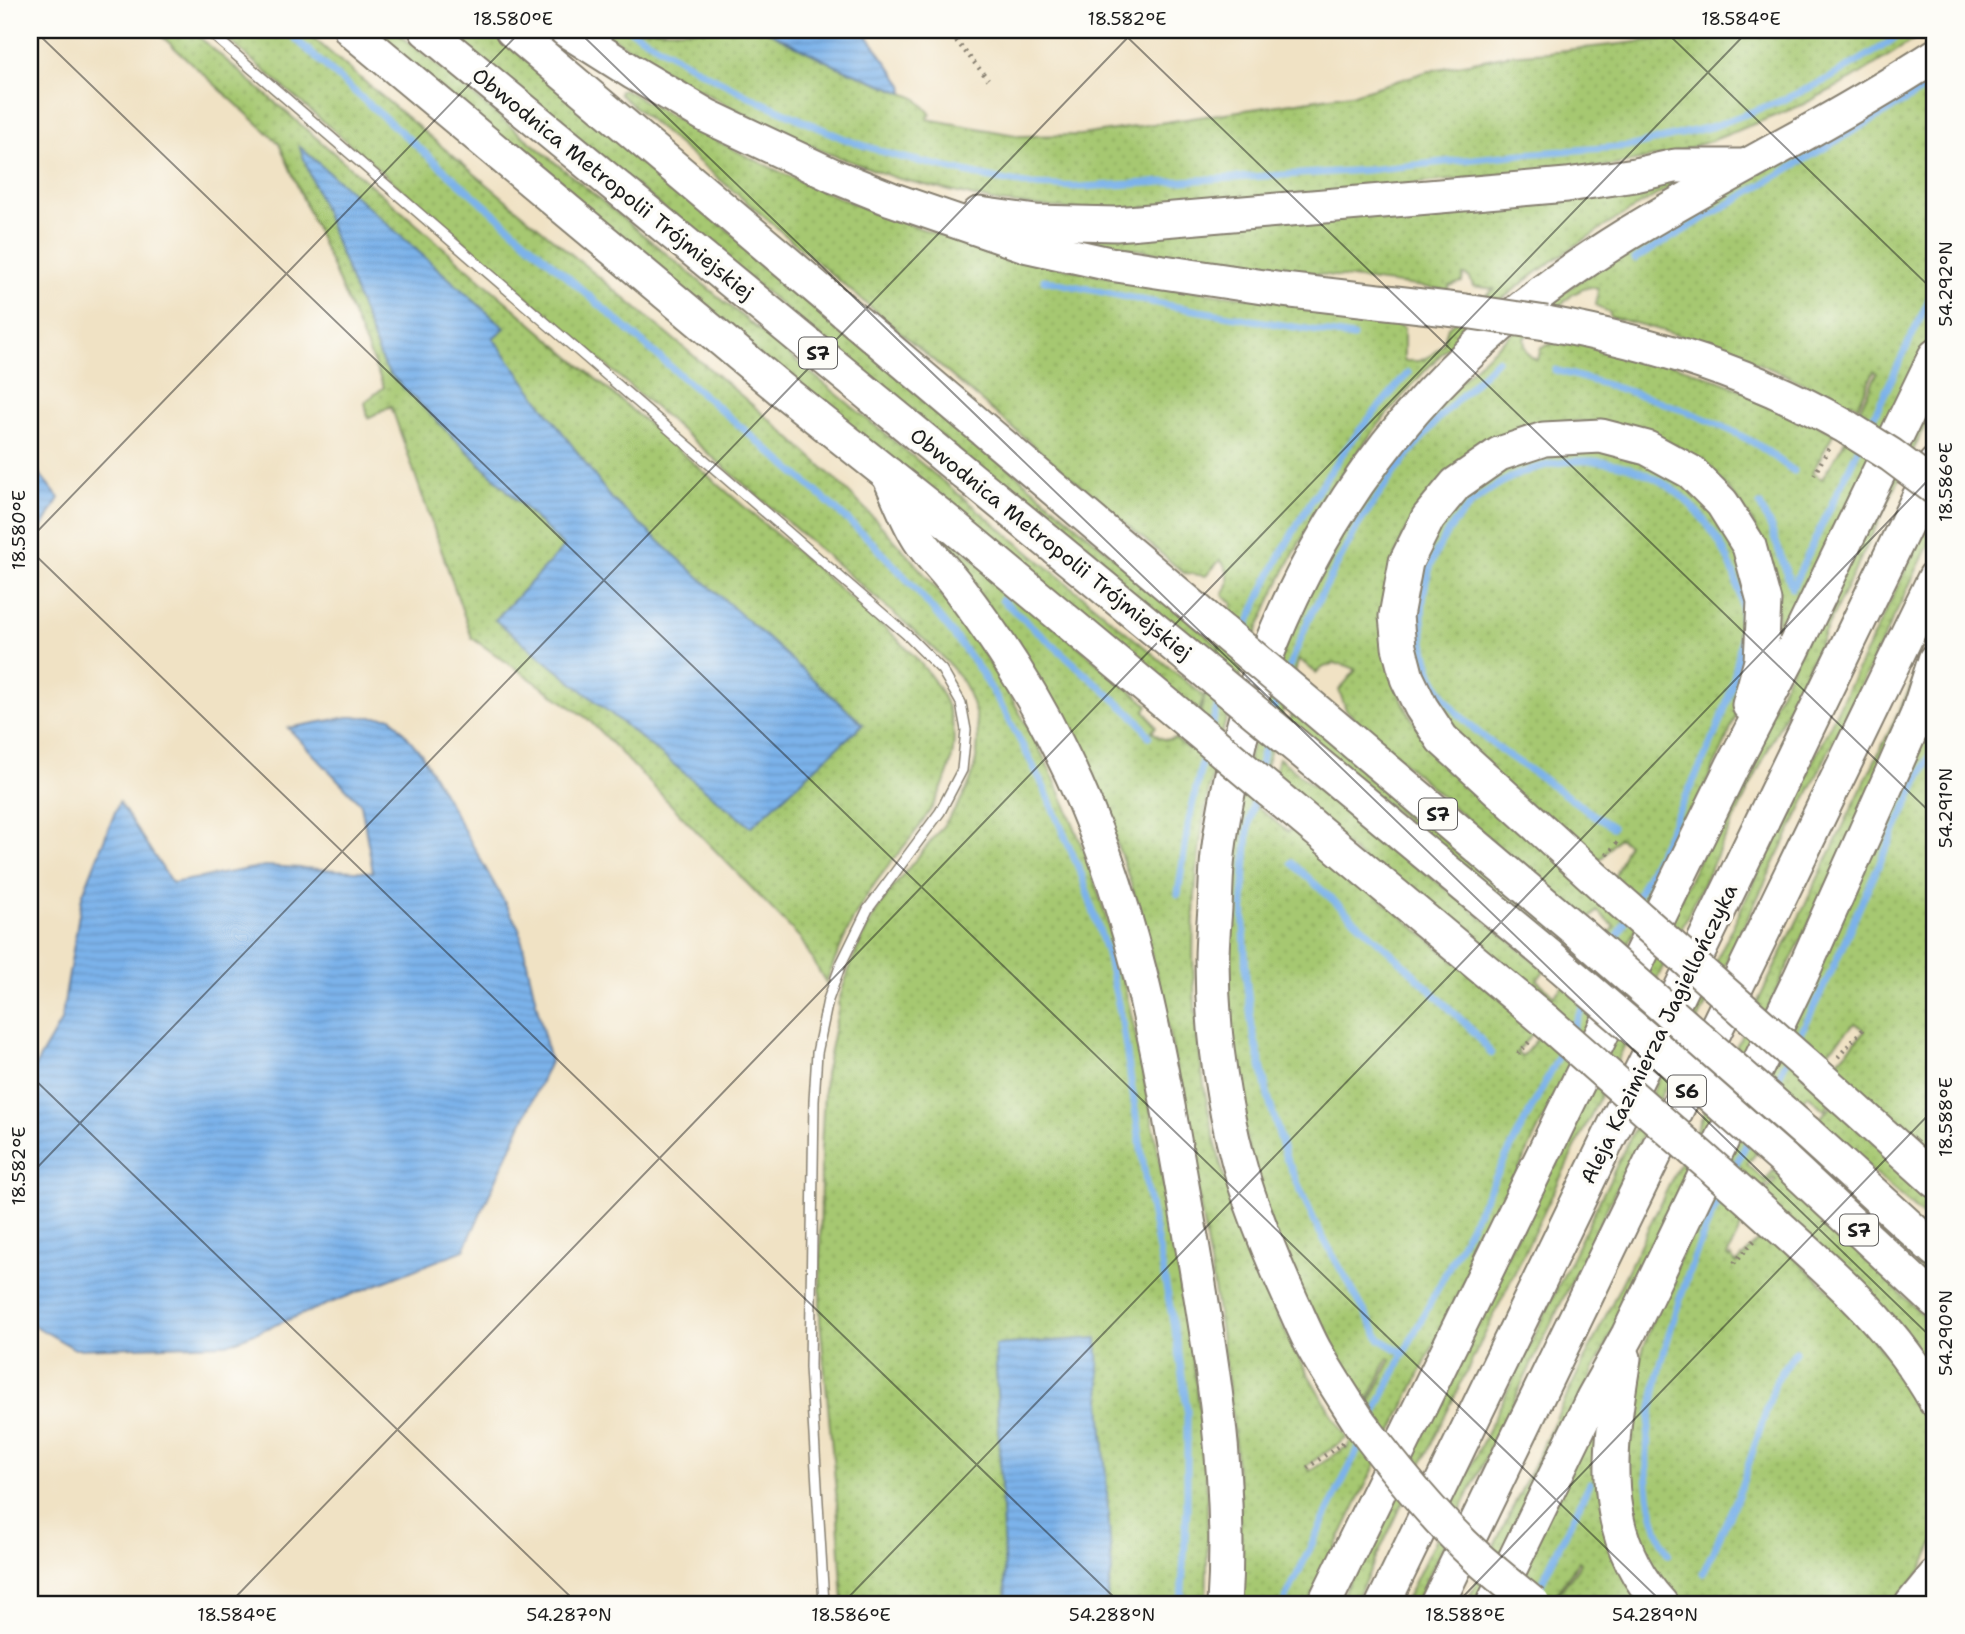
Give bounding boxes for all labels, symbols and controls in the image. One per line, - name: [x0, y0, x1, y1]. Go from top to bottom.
- text: 18.580°E: [473, 7, 553, 31]
- text: 18.582°E: [1087, 7, 1167, 31]
- text: 18.584°E: [1701, 7, 1781, 31]
- street label: Obwodnica Metropolii Trójmiejskiej: [466, 61, 760, 307]
- text: 54.292°N: [1934, 241, 1958, 327]
- road number: S7: [799, 338, 837, 368]
- street label: Obwodnica Metropolii Trójmiejskiej: [904, 421, 1198, 667]
- text: 18.586°E: [1934, 442, 1958, 522]
- text: 18.580°E: [7, 490, 31, 570]
- text: 54.291°N: [1934, 768, 1958, 848]
- road number: S7: [1419, 799, 1457, 830]
- street label: Aleja Kazimierza Jagiellończyka: [1574, 879, 1744, 1189]
- road number: S6: [1668, 1076, 1706, 1106]
- text: 18.588°E: [1934, 1077, 1958, 1157]
- text: 18.582°E: [7, 1126, 31, 1206]
- road number: S7: [1840, 1214, 1878, 1246]
- text: 54.290°N: [1934, 1290, 1958, 1376]
- text: 18.584°E: [197, 1603, 277, 1627]
- text: 54.287°N: [526, 1603, 612, 1627]
- text: 18.586°E: [811, 1603, 891, 1627]
- text: 54.288°N: [1069, 1603, 1155, 1627]
- text: 18.588°E: [1425, 1603, 1505, 1627]
- text: 54.289°N: [1612, 1603, 1698, 1627]

